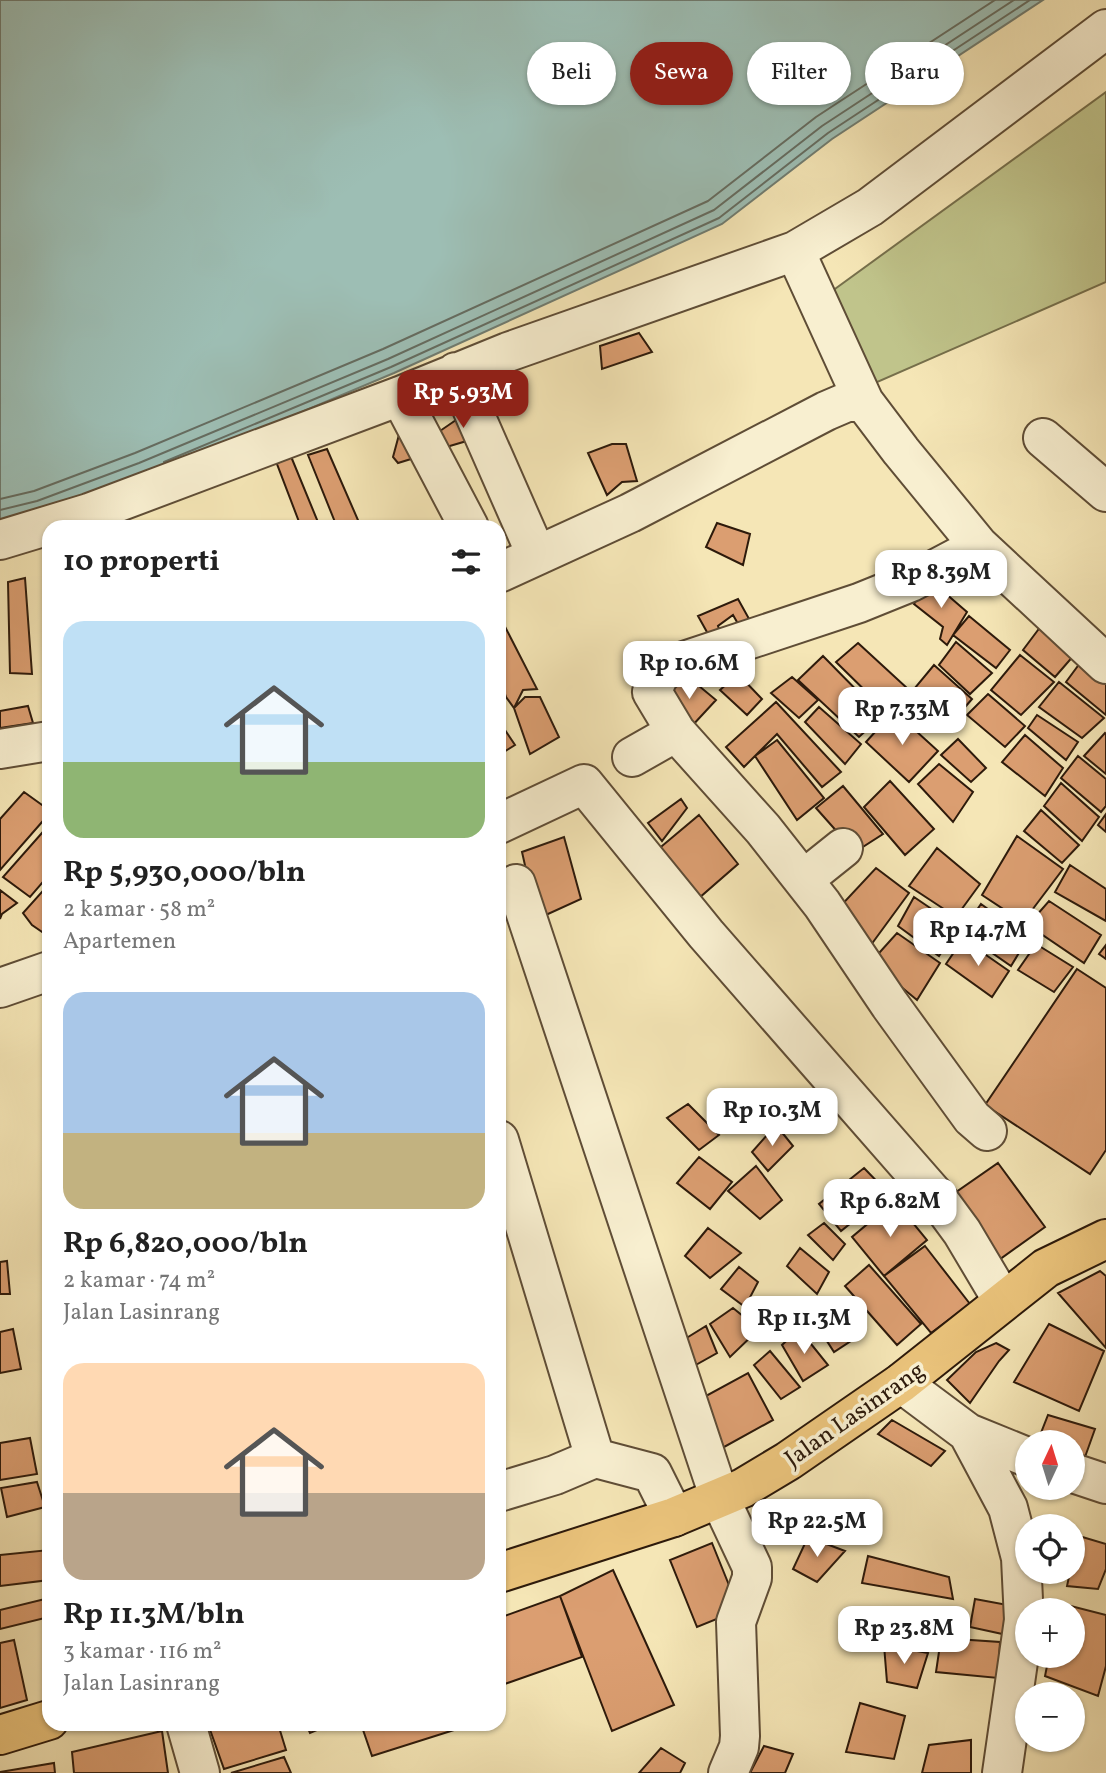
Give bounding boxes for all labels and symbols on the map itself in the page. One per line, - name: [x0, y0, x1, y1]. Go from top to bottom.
- pin: Rp 5.93M: [391, 370, 535, 430]
- pin: Rp 8.39M: [869, 550, 1013, 610]
- pin: Rp 10.6M: [617, 642, 761, 701]
- pin: Rp 7.33M: [830, 688, 974, 747]
- pin: Rp 14.7M: [906, 908, 1050, 968]
- pin: Rp 10.3M: [700, 1088, 844, 1148]
- pin: Rp 6.82M: [818, 1180, 962, 1239]
- pin: Rp 11.3M: [732, 1296, 876, 1356]
- street label: Jalan Lasinrang: [778, 1355, 932, 1477]
- north arrow: [1015, 1430, 1085, 1500]
- pin: Rp 22.5M: [745, 1500, 889, 1559]
- pin: Rp 23.8M: [832, 1606, 976, 1666]

